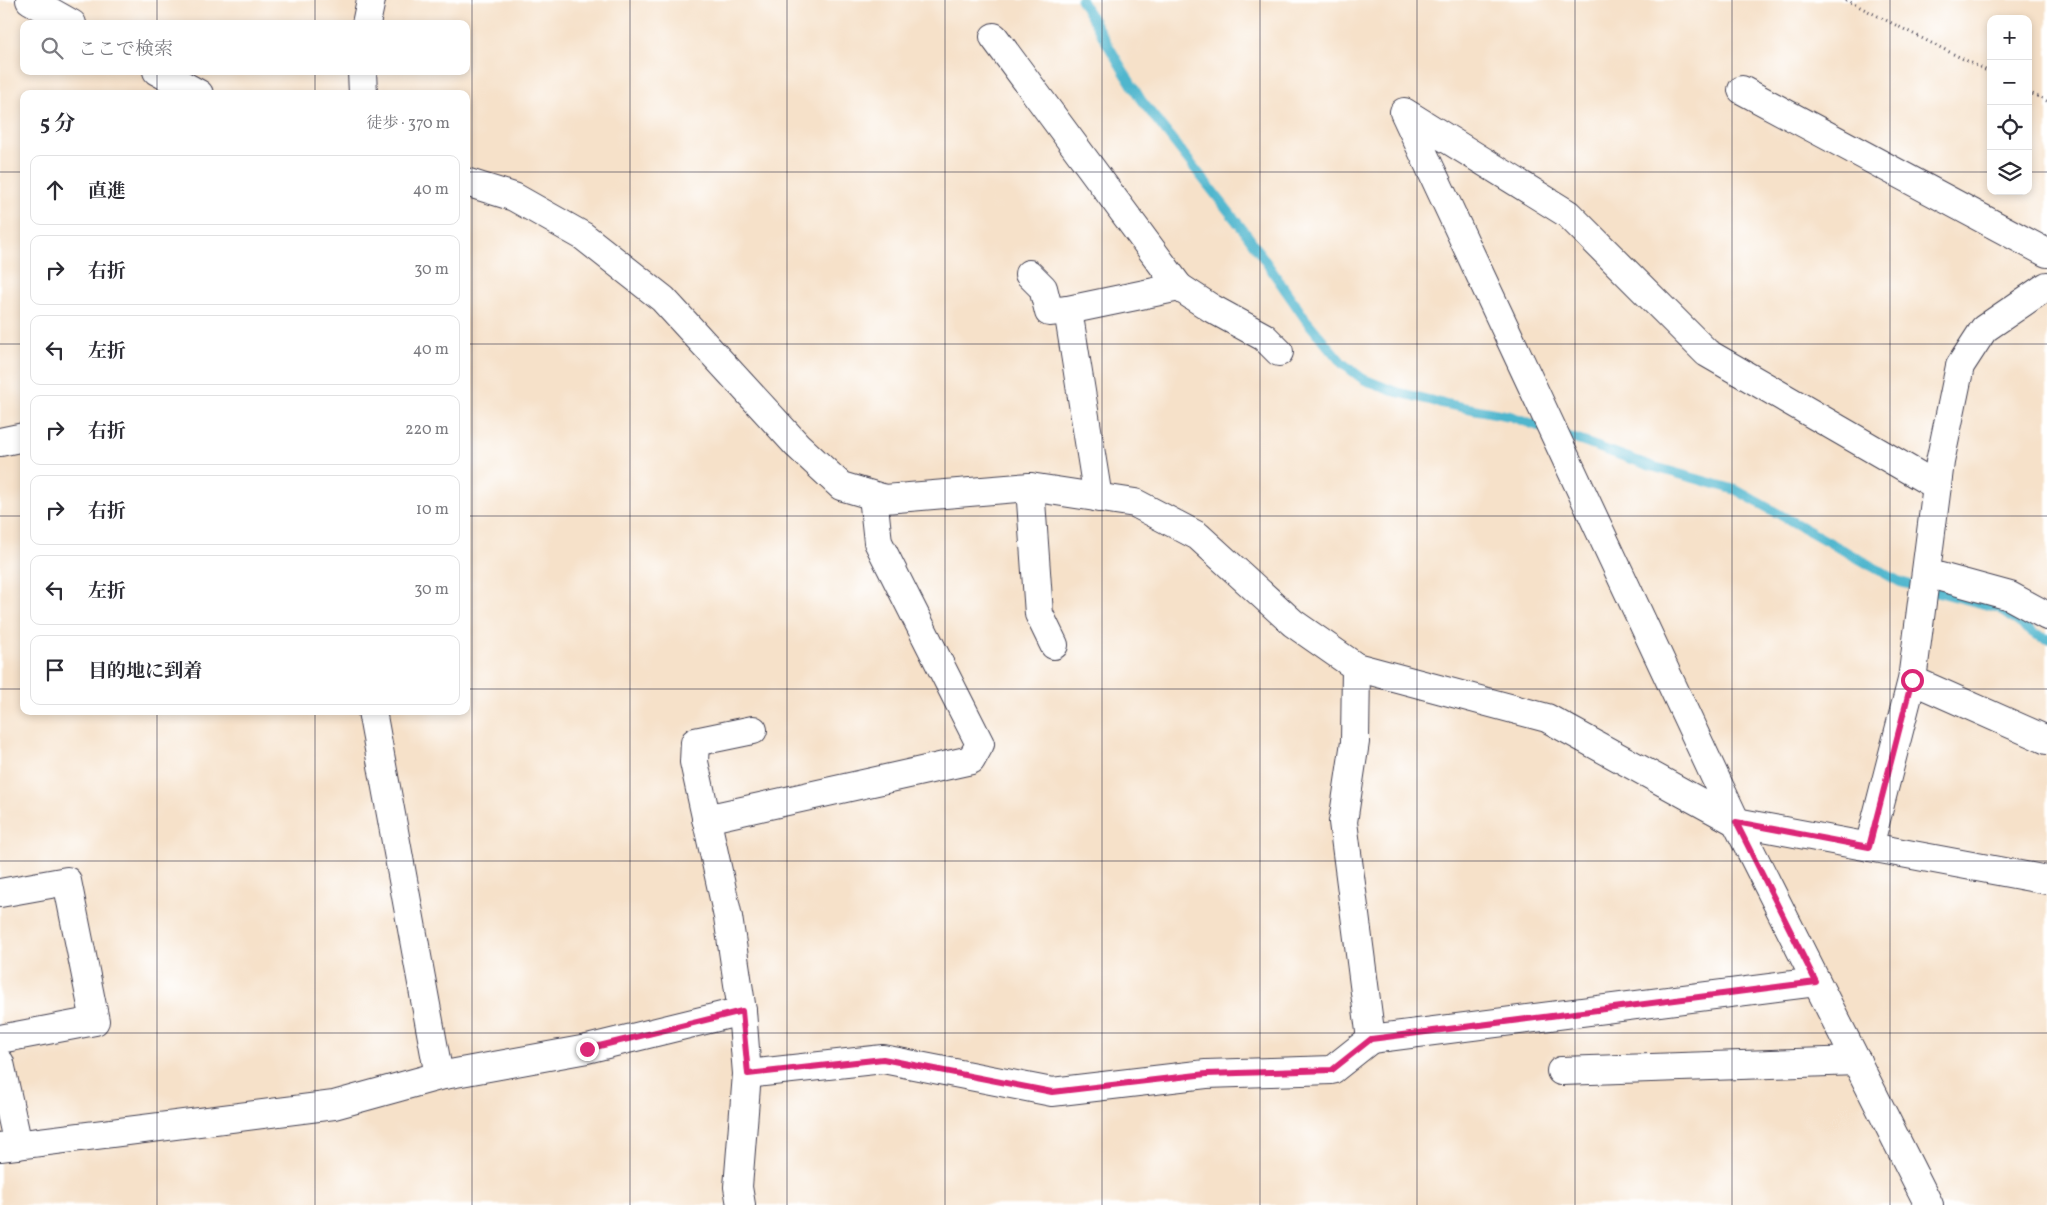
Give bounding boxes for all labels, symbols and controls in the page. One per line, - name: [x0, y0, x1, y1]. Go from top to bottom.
- map controls: [1987, 15, 2032, 195]
- button: +: [1987, 15, 2032, 60]
- search box: [20, 20, 470, 75]
- icon: search: [38, 34, 66, 62]
- text: ここで検索: [78, 37, 173, 63]
- button: −: [1987, 60, 2032, 105]
- button: locate: [1987, 105, 2032, 150]
- text: 5 分: [40, 110, 75, 139]
- text: 徒歩 · 370 m: [366, 113, 450, 135]
- button: layers: [1987, 150, 2032, 195]
- icon: ahead: [41, 176, 69, 204]
- text: 直進: [88, 179, 126, 205]
- text: 40 m: [413, 179, 449, 201]
- icon: right: [41, 256, 69, 284]
- text: 右折: [88, 259, 126, 285]
- text: 30 m: [414, 259, 449, 281]
- icon: left: [41, 336, 69, 364]
- text: 左折: [88, 339, 126, 365]
- text: 40 m: [413, 339, 449, 361]
- icon: right: [41, 416, 69, 444]
- text: 右折: [88, 419, 126, 445]
- text: 220 m: [405, 419, 449, 441]
- icon: right: [41, 496, 69, 524]
- text: 右折: [88, 499, 126, 525]
- text: 10 m: [416, 499, 449, 521]
- icon: left: [41, 576, 69, 604]
- text: 左折: [88, 579, 126, 605]
- text: 30 m: [414, 579, 449, 601]
- icon: arrive: [41, 656, 69, 684]
- text: 目的地に到着: [88, 659, 202, 685]
- route start: [1901, 669, 1924, 692]
- route end: [576, 1038, 599, 1061]

